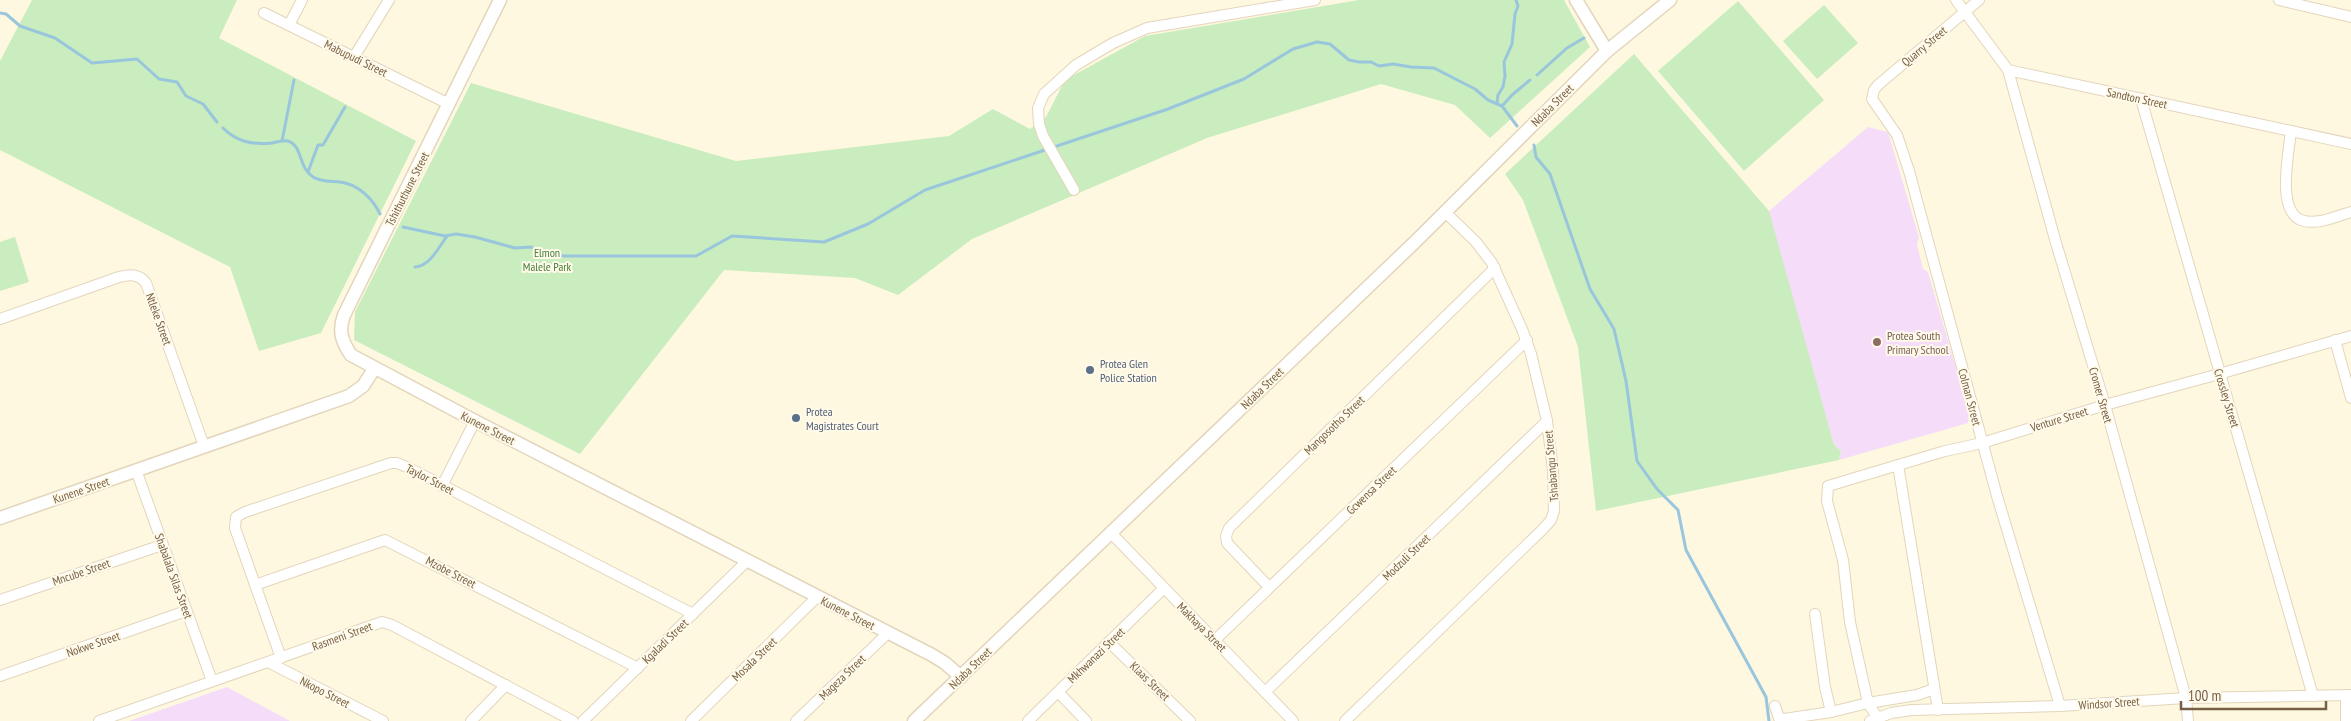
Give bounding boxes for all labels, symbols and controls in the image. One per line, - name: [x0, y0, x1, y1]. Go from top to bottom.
- street label: Quarry Street: [1898, 22, 1950, 69]
- street label: Mabupudi Street: [322, 36, 391, 80]
- street label: Ndaba Street: [1528, 80, 1577, 129]
- street label: Sandton Street: [2105, 84, 2169, 112]
- street label: Tshithuthune Street: [382, 149, 432, 229]
- park label: Elmon Malele Park: [523, 245, 572, 274]
- street label: Ntleke Street: [143, 291, 176, 348]
- place label: Protea South Primary School: [1887, 328, 1949, 357]
- marker: Protea South Primary School: [1871, 336, 1883, 348]
- place label: Protea Glen Police Station: [1100, 356, 1157, 385]
- street label: Ndaba Street: [1237, 363, 1287, 412]
- marker: Protea Glen Police Station: [1084, 364, 1096, 376]
- street label: Cromer Street: [2086, 365, 2116, 425]
- street label: Colman Street: [1955, 367, 1985, 428]
- street label: Crossley Street: [2211, 367, 2243, 430]
- street label: Mangosotho Street: [1301, 392, 1368, 458]
- street label: Venture Street: [2027, 403, 2090, 435]
- place label: Protea Magistrates Court: [806, 404, 880, 433]
- street label: Kunene Street: [458, 408, 518, 448]
- marker: Protea Magistrates Court: [790, 412, 802, 424]
- street label: Tshabangu Street: [1540, 429, 1562, 502]
- street label: Taylor Street: [403, 460, 457, 498]
- street label: Gcwensa Street: [1343, 462, 1400, 517]
- street label: Kunene Street: [51, 473, 112, 507]
- street label: Modzuli Street: [1379, 530, 1433, 583]
- street label: Shabalala Silas Street: [152, 531, 197, 621]
- street label: Mzobe Street: [423, 553, 479, 591]
- street label: Mncube Street: [50, 555, 112, 589]
- street label: Kunene Street: [818, 593, 878, 633]
- street label: Makhaya Street: [1174, 599, 1230, 655]
- street label: Kgaladi Street: [639, 615, 692, 667]
- street label: Rasmeni Street: [310, 618, 375, 654]
- street label: Mkhwanazi Street: [1064, 623, 1128, 686]
- street label: Nokwe Street: [64, 628, 122, 660]
- street label: Mosala Street: [728, 633, 780, 684]
- street label: Ndaba Street: [945, 643, 995, 692]
- street label: Mageza Street: [816, 651, 869, 703]
- street label: Klaas Street: [1127, 658, 1174, 704]
- street label: Nkopo Street: [298, 673, 353, 711]
- scale bar: [2181, 678, 2326, 710]
- text: 100 m: [2188, 686, 2221, 705]
- street label: Windsor Street: [2078, 693, 2141, 713]

